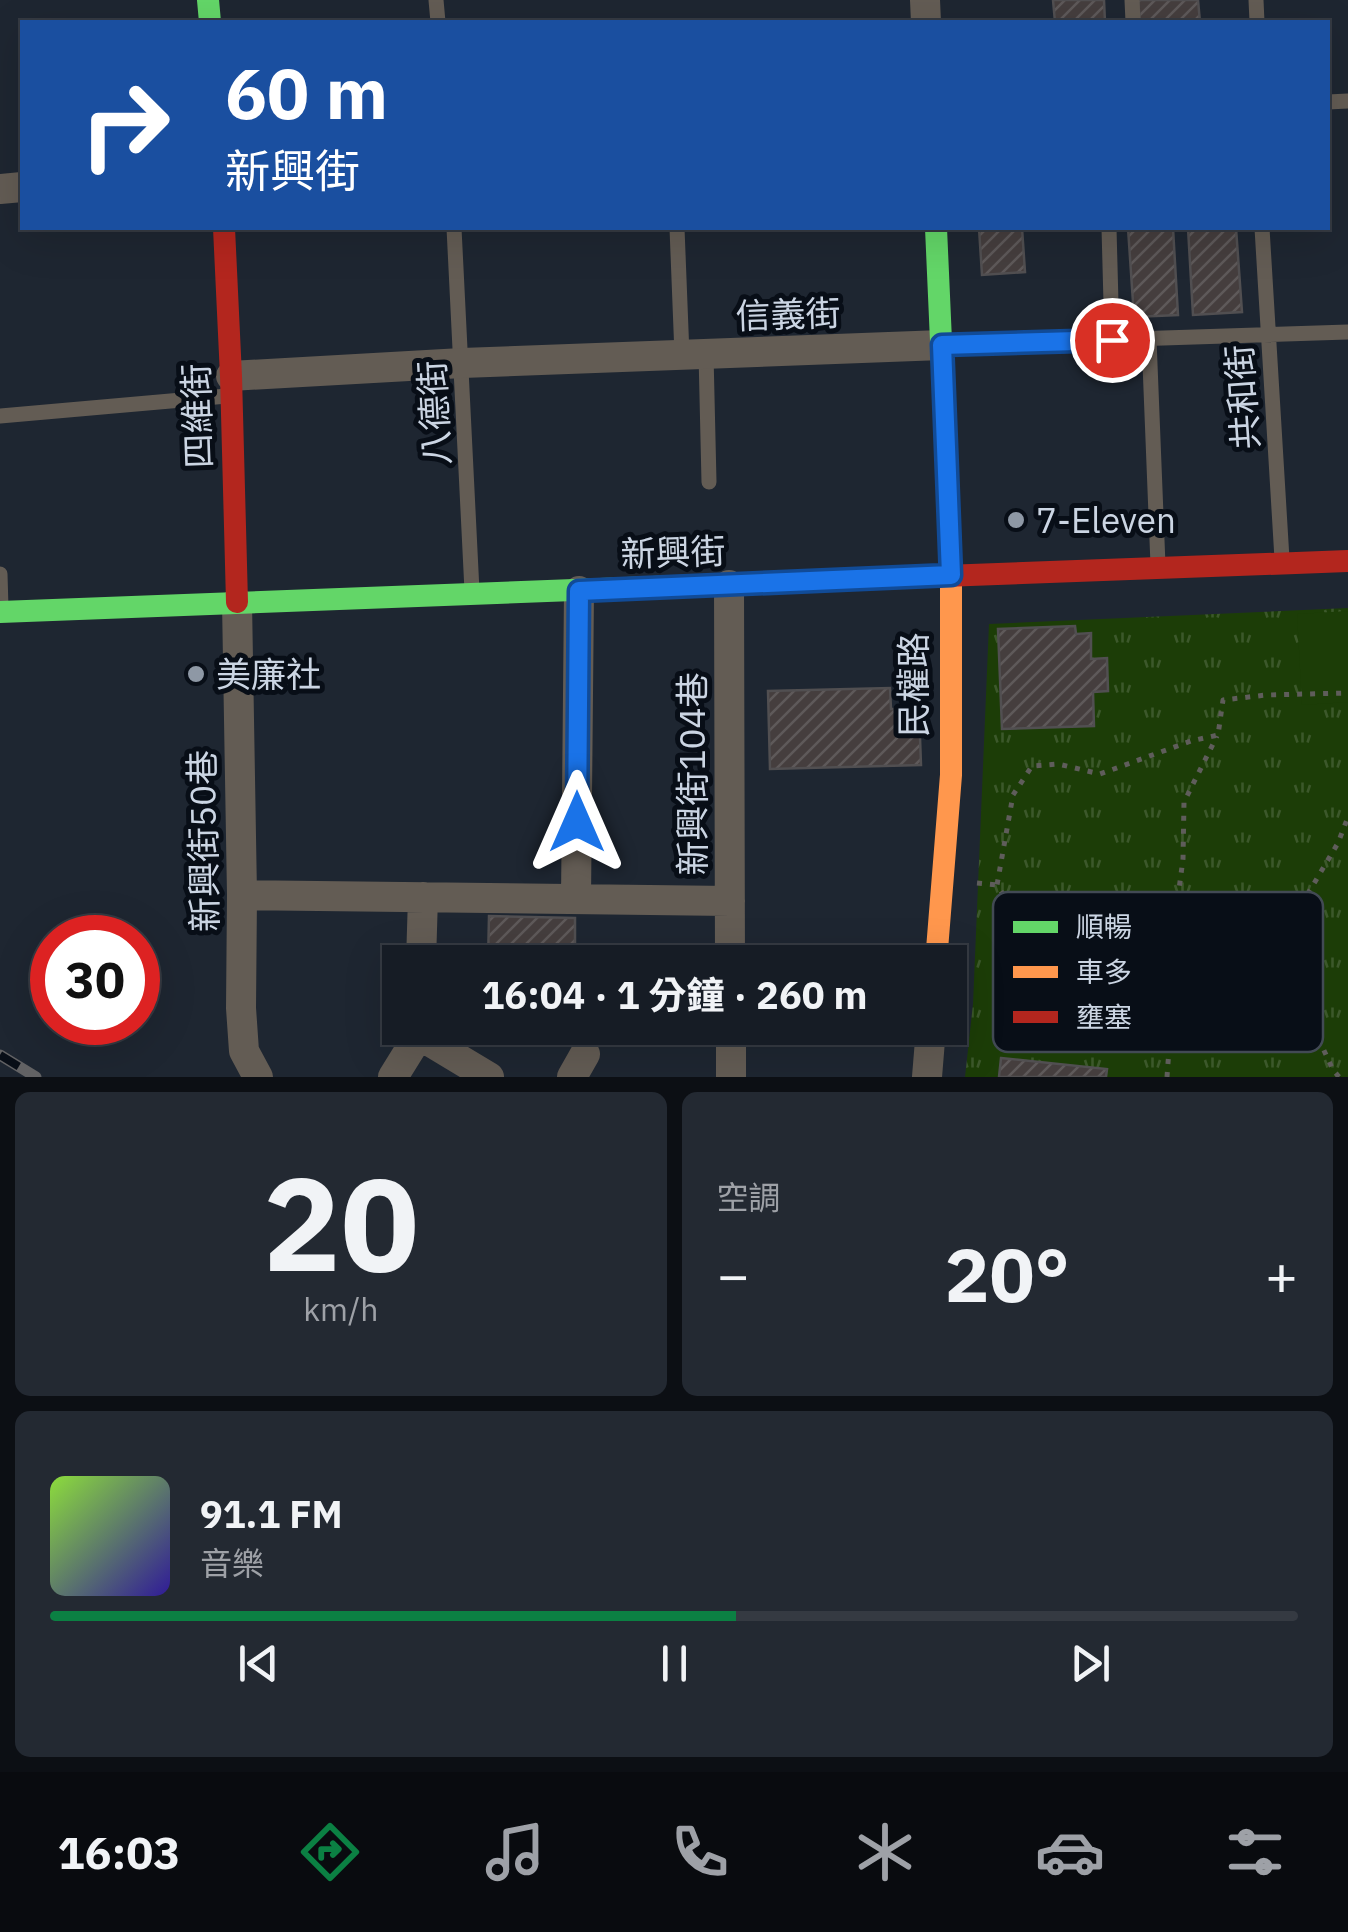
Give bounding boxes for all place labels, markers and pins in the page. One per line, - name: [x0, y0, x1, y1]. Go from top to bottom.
- pin: [1070, 298, 1155, 383]
- place label: 7-Eleven: [1036, 497, 1176, 543]
- marker: 7-Eleven: [1005, 509, 1027, 531]
- place label: 美廉社: [216, 651, 321, 697]
- marker: 美廉社: [185, 663, 207, 685]

